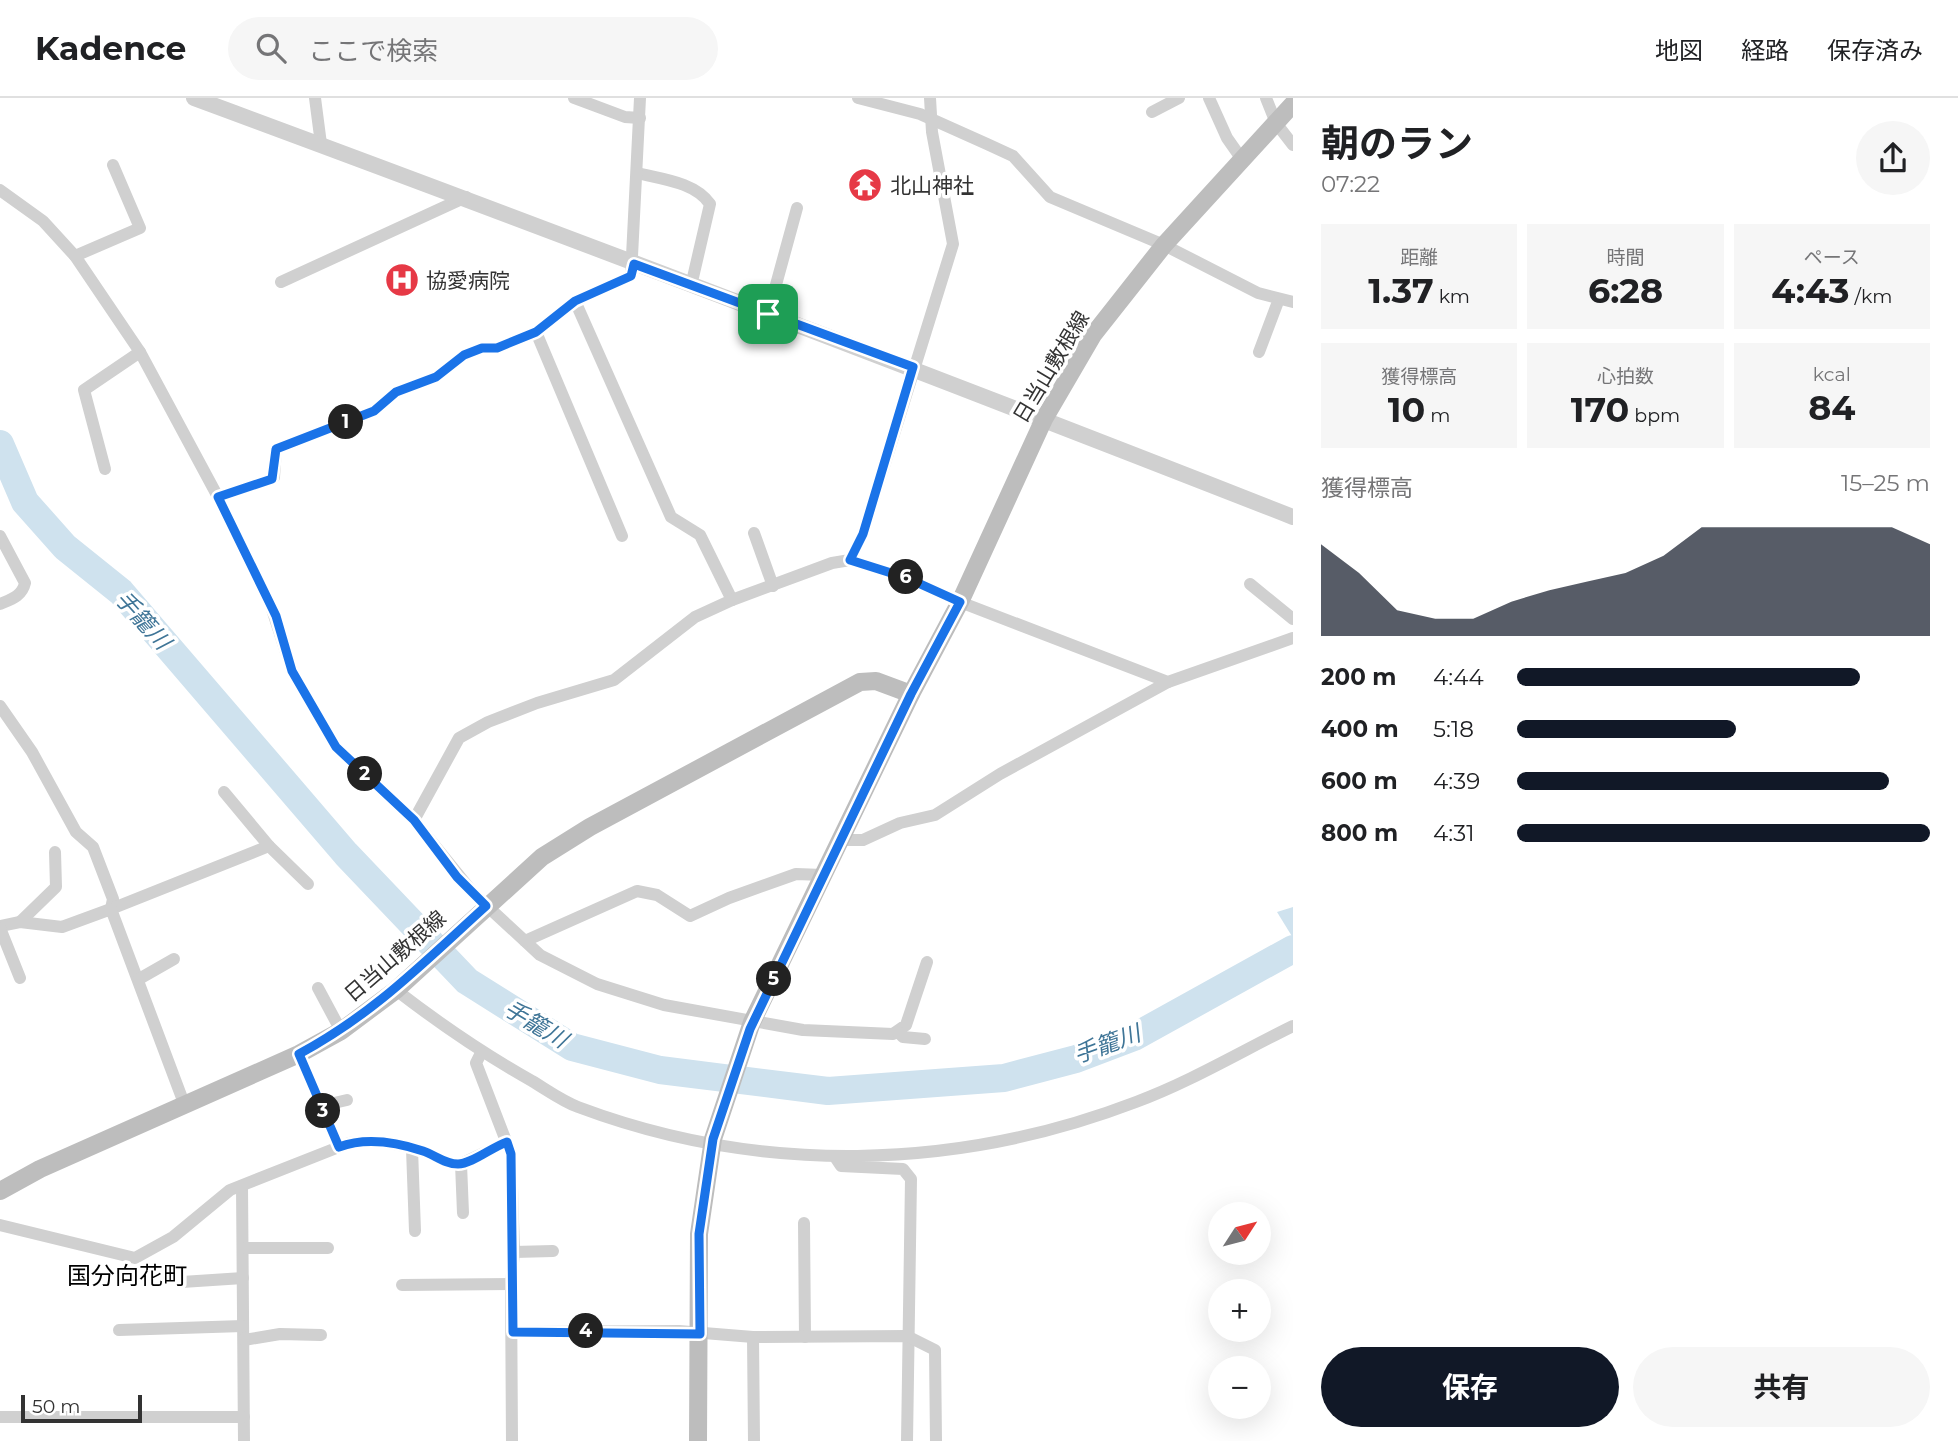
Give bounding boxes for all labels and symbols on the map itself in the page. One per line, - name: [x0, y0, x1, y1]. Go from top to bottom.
- temple icon: 北山神社: [846, 166, 884, 204]
- place label: 北山神社: [890, 173, 974, 198]
- hospital icon: 協愛病院: [383, 261, 421, 299]
- place label: 協愛病院: [426, 268, 510, 293]
- pin: [738, 284, 798, 344]
- street label: 日当山敷根線: [1008, 307, 1094, 427]
- pin: 1: [328, 404, 364, 440]
- pin: 6: [888, 560, 923, 594]
- water label: 手籠川: [110, 585, 178, 657]
- pin: 2: [348, 756, 382, 792]
- street label: 日当山敷根線: [339, 905, 451, 1007]
- pin: 5: [756, 962, 792, 996]
- water label: 手籠川: [499, 994, 575, 1055]
- water label: 手籠川: [1070, 1018, 1147, 1069]
- pin: 3: [306, 1094, 340, 1128]
- north arrow: [1208, 1202, 1270, 1265]
- district label: 国分向花町: [67, 1261, 187, 1290]
- pin: 4: [568, 1314, 604, 1348]
- scale bar: [21, 1392, 142, 1424]

